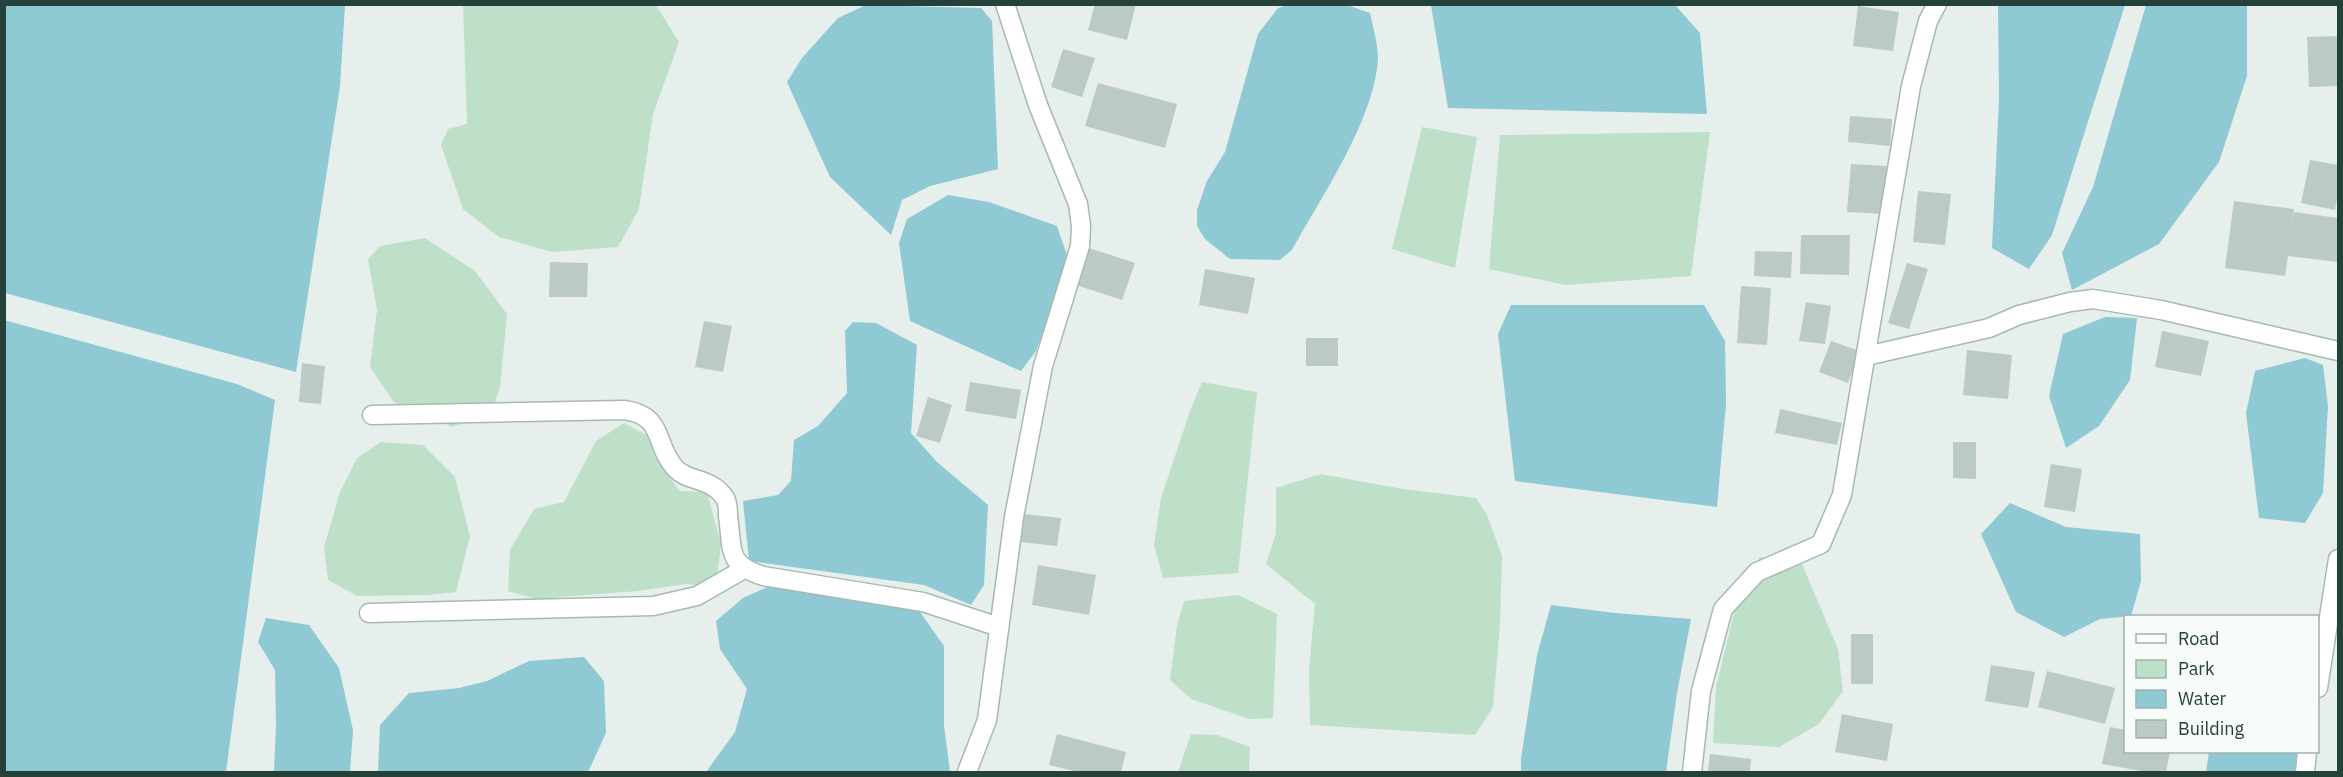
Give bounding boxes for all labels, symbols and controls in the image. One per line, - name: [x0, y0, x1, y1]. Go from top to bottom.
- legend: [2124, 615, 2319, 753]
- text: Road: [2178, 627, 2219, 650]
- text: Park: [2178, 657, 2215, 680]
- text: Water: [2178, 687, 2227, 710]
- text: Building: [2178, 717, 2245, 740]

